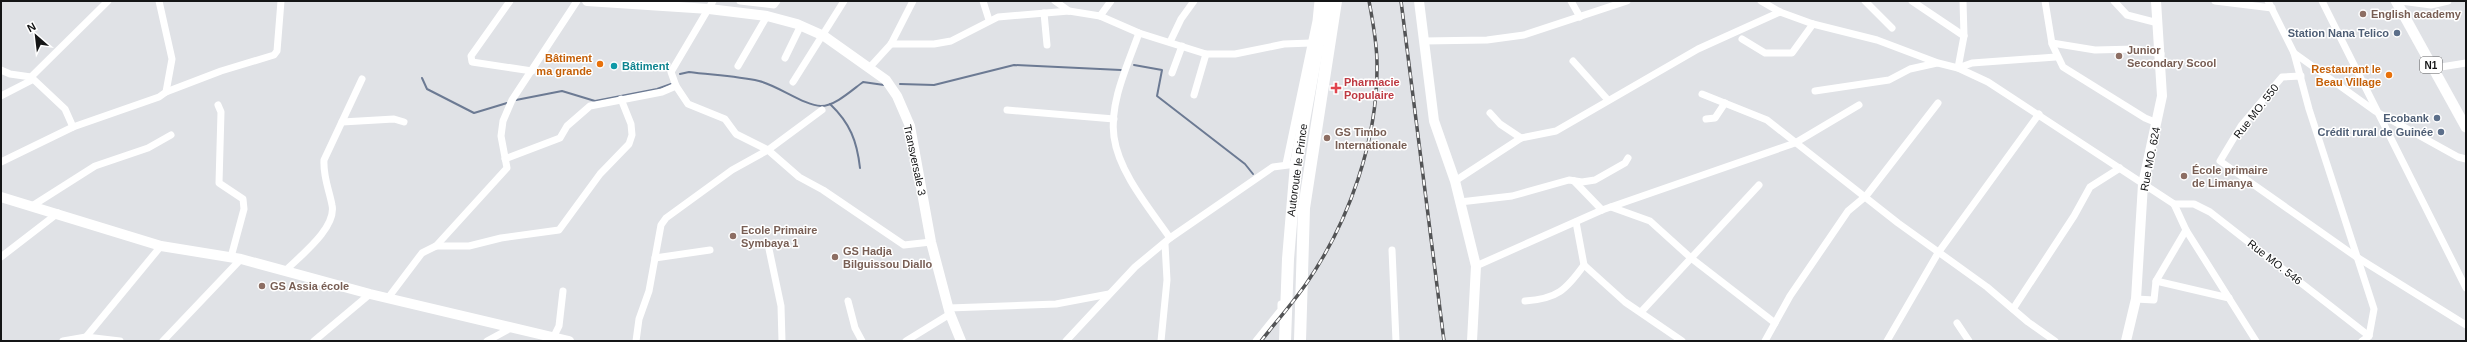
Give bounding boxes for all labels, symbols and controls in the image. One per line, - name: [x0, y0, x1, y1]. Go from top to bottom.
- place label: English academy: [2371, 8, 2462, 20]
- marker: English academy: [2358, 9, 2368, 19]
- north arrow: [16, 16, 56, 56]
- text: N: [25, 20, 38, 34]
- place label: Station Nana Telico: [2288, 27, 2389, 39]
- marker: Station Nana Telico: [2392, 28, 2402, 38]
- place label: Junior Secondary Scool: [2127, 44, 2216, 69]
- marker: Junior Secondary Scool: [2114, 51, 2124, 61]
- place label: Bâtiment ma grande: [536, 52, 592, 77]
- road number: N1: [2420, 57, 2442, 73]
- marker: Bâtiment ma grande: [595, 59, 605, 69]
- place label: Bâtiment: [622, 60, 669, 72]
- marker: Bâtiment: [609, 61, 619, 71]
- place label: Restaurant le Beau Village: [2311, 63, 2381, 88]
- marker: Restaurant le Beau Village: [2384, 70, 2394, 80]
- place label: Pharmacie Populaire: [1344, 76, 1400, 101]
- street label: Rue MO. 550: [2231, 82, 2281, 140]
- marker: Pharmacie Populaire: [1331, 83, 1341, 93]
- place label: Ecobank: [2383, 112, 2430, 124]
- marker: Ecobank: [2432, 113, 2442, 123]
- street label: Transversale 3: [902, 123, 928, 197]
- street label: Autoroute le Prince: [1285, 123, 1309, 217]
- place label: GS Timbo Internationale: [1335, 126, 1407, 151]
- street label: Rue MO. 624: [2138, 126, 2162, 192]
- place label: Crédit rural de Guinée: [2317, 126, 2433, 138]
- marker: Crédit rural de Guinée: [2436, 127, 2446, 137]
- marker: GS Timbo Internationale: [1322, 133, 1332, 143]
- place label: École primaire de Limanya: [2192, 164, 2268, 189]
- marker: École primaire de Limanya: [2179, 171, 2189, 181]
- place label: Ecole Primaire Symbaya 1: [741, 224, 817, 249]
- marker: Ecole Primaire Symbaya 1: [728, 231, 738, 241]
- street label: Rue MO. 546: [2246, 237, 2304, 287]
- place label: GS Hadja Bilguissou Diallo: [843, 245, 933, 270]
- marker: GS Hadja Bilguissou Diallo: [830, 252, 840, 262]
- place label: GS Assia école: [270, 280, 349, 292]
- marker: GS Assia école: [257, 281, 267, 291]

